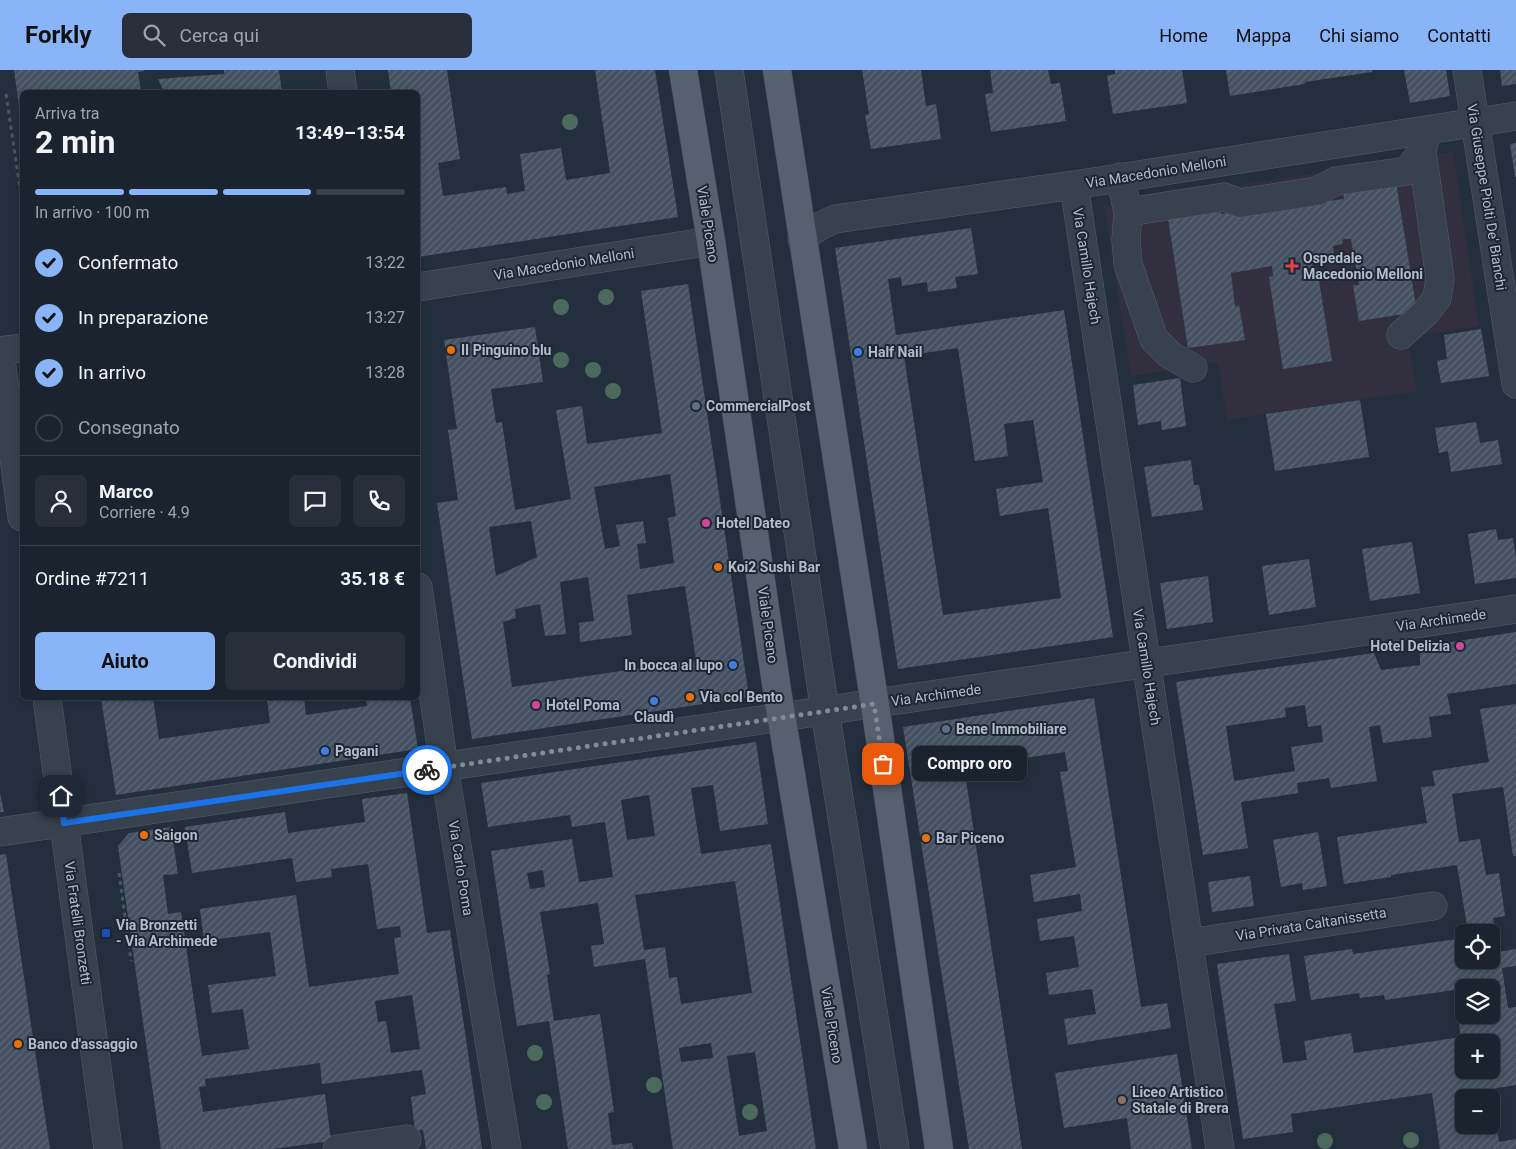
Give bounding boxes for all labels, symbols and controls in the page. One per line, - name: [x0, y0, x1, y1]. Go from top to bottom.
- search box: [122, 13, 472, 58]
- text: Forkly: [25, 21, 92, 49]
- icon: search: [140, 21, 168, 49]
- text: Cerca qui: [180, 24, 259, 47]
- text: Home: [1159, 25, 1208, 46]
- text: Mappa: [1236, 25, 1291, 46]
- text: Chi siamo: [1319, 25, 1399, 46]
- text: Contatti: [1427, 25, 1491, 46]
- street label: Via Giuseppe Piolti De' Bianchi: [1464, 103, 1510, 291]
- text: Arriva tra: [35, 104, 100, 123]
- text: 13:49–13:54: [295, 121, 405, 144]
- text: 2 min: [35, 123, 115, 161]
- street label: Via Macedonio Melloni: [1085, 153, 1227, 191]
- street label: Viale Piceno: [694, 185, 722, 263]
- text: In arrivo · 100 m: [35, 203, 149, 222]
- street label: Via Camillo Hajech: [1070, 207, 1104, 325]
- street label: Via Macedonio Melloni: [493, 245, 635, 283]
- icon: check: [35, 249, 63, 277]
- place label: Ospedale Macedonio Melloni: [1303, 250, 1423, 282]
- text: Confermato: [78, 251, 178, 274]
- text: 13:22: [365, 253, 405, 272]
- marker: Ospedale Macedonio Melloni: [1285, 259, 1299, 273]
- icon: check: [35, 304, 63, 332]
- text: In preparazione: [78, 306, 208, 329]
- text: 13:27: [365, 308, 405, 327]
- place label: II Pinguino blu: [461, 342, 552, 358]
- marker: II Pinguino blu: [445, 344, 457, 356]
- place label: Half Nail: [868, 344, 922, 360]
- marker: Half Nail: [852, 346, 864, 358]
- icon: check: [35, 359, 63, 387]
- text: In arrivo: [78, 361, 146, 384]
- text: 13:28: [365, 363, 405, 382]
- place label: CommercialPost: [706, 398, 811, 414]
- marker: CommercialPost: [690, 400, 702, 412]
- text: Consegnato: [78, 416, 180, 439]
- button: person: [35, 475, 87, 527]
- button: chat: [289, 475, 341, 527]
- button: phone: [353, 475, 405, 527]
- text: Marco: [99, 480, 153, 503]
- text: Corriere · 4.9: [99, 503, 190, 522]
- place label: Hotel Dateo: [716, 515, 790, 531]
- marker: Hotel Dateo: [700, 517, 712, 529]
- place label: Koi2 Sushi Bar: [728, 559, 820, 575]
- marker: Koi2 Sushi Bar: [712, 561, 724, 573]
- text: Ordine #7211: [35, 567, 149, 590]
- text: 35.18 €: [340, 567, 405, 590]
- street label: Viale Piceno: [755, 586, 781, 664]
- street label: Via Archimede: [1395, 606, 1487, 634]
- street label: Via Camillo Hajech: [1130, 608, 1164, 726]
- button: Aiuto: [35, 632, 215, 690]
- button: Condividi: [225, 632, 405, 690]
- place label: Hotel Delizia: [1370, 638, 1450, 654]
- marker: Hotel Delizia: [1454, 640, 1466, 652]
- place label: In bocca al lupo: [624, 657, 723, 673]
- marker: In bocca al lupo: [727, 659, 739, 671]
- street label: Via Archimede: [890, 681, 982, 709]
- place label: Via col Bento: [700, 689, 783, 705]
- marker: Via col Bento: [684, 691, 696, 703]
- marker: Claudì: [648, 695, 660, 707]
- place label: Hotel Poma: [546, 697, 620, 713]
- marker: Hotel Poma: [530, 699, 542, 711]
- place label: Claudì: [634, 709, 674, 725]
- place label: Bene Immobiliare: [956, 721, 1067, 737]
- marker: Bene Immobiliare: [940, 723, 952, 735]
- place label: Pagani: [335, 743, 378, 759]
- pin: [862, 743, 904, 785]
- marker: Pagani: [319, 745, 331, 757]
- courier: [402, 745, 452, 795]
- callout: Compro oro: [913, 746, 1028, 782]
- icon: bag: [869, 750, 897, 778]
- text: Compro oro: [927, 754, 1012, 773]
- icon: bike: [413, 756, 441, 784]
- pin: [40, 775, 82, 817]
- icon: home: [47, 782, 75, 810]
- street label: Via Carlo Poma: [446, 819, 476, 917]
- place label: Saigon: [154, 827, 198, 843]
- marker: Saigon: [138, 829, 150, 841]
- place label: Bar Piceno: [936, 830, 1004, 846]
- marker: Bar Piceno: [920, 832, 932, 844]
- street label: Via Fratelli Bronzetti: [61, 860, 95, 986]
- street label: Via Privata Caltanissetta: [1234, 904, 1388, 944]
- place label: Via Bronzetti - Via Archimede: [116, 917, 218, 949]
- map controls: [1455, 924, 1500, 1134]
- button: locate: [1455, 924, 1500, 969]
- marker: Via Bronzetti - Via Archimede: [100, 927, 112, 939]
- button: layers: [1455, 979, 1500, 1024]
- street label: Viale Piceno: [818, 986, 846, 1064]
- button: +: [1455, 1034, 1500, 1079]
- place label: Banco d'assaggio: [28, 1036, 138, 1052]
- marker: Banco d'assaggio: [12, 1038, 24, 1050]
- place label: Liceo Artistico Statale di Brera: [1132, 1084, 1229, 1116]
- button: −: [1455, 1089, 1500, 1134]
- marker: Liceo Artistico Statale di Brera: [1116, 1094, 1128, 1106]

